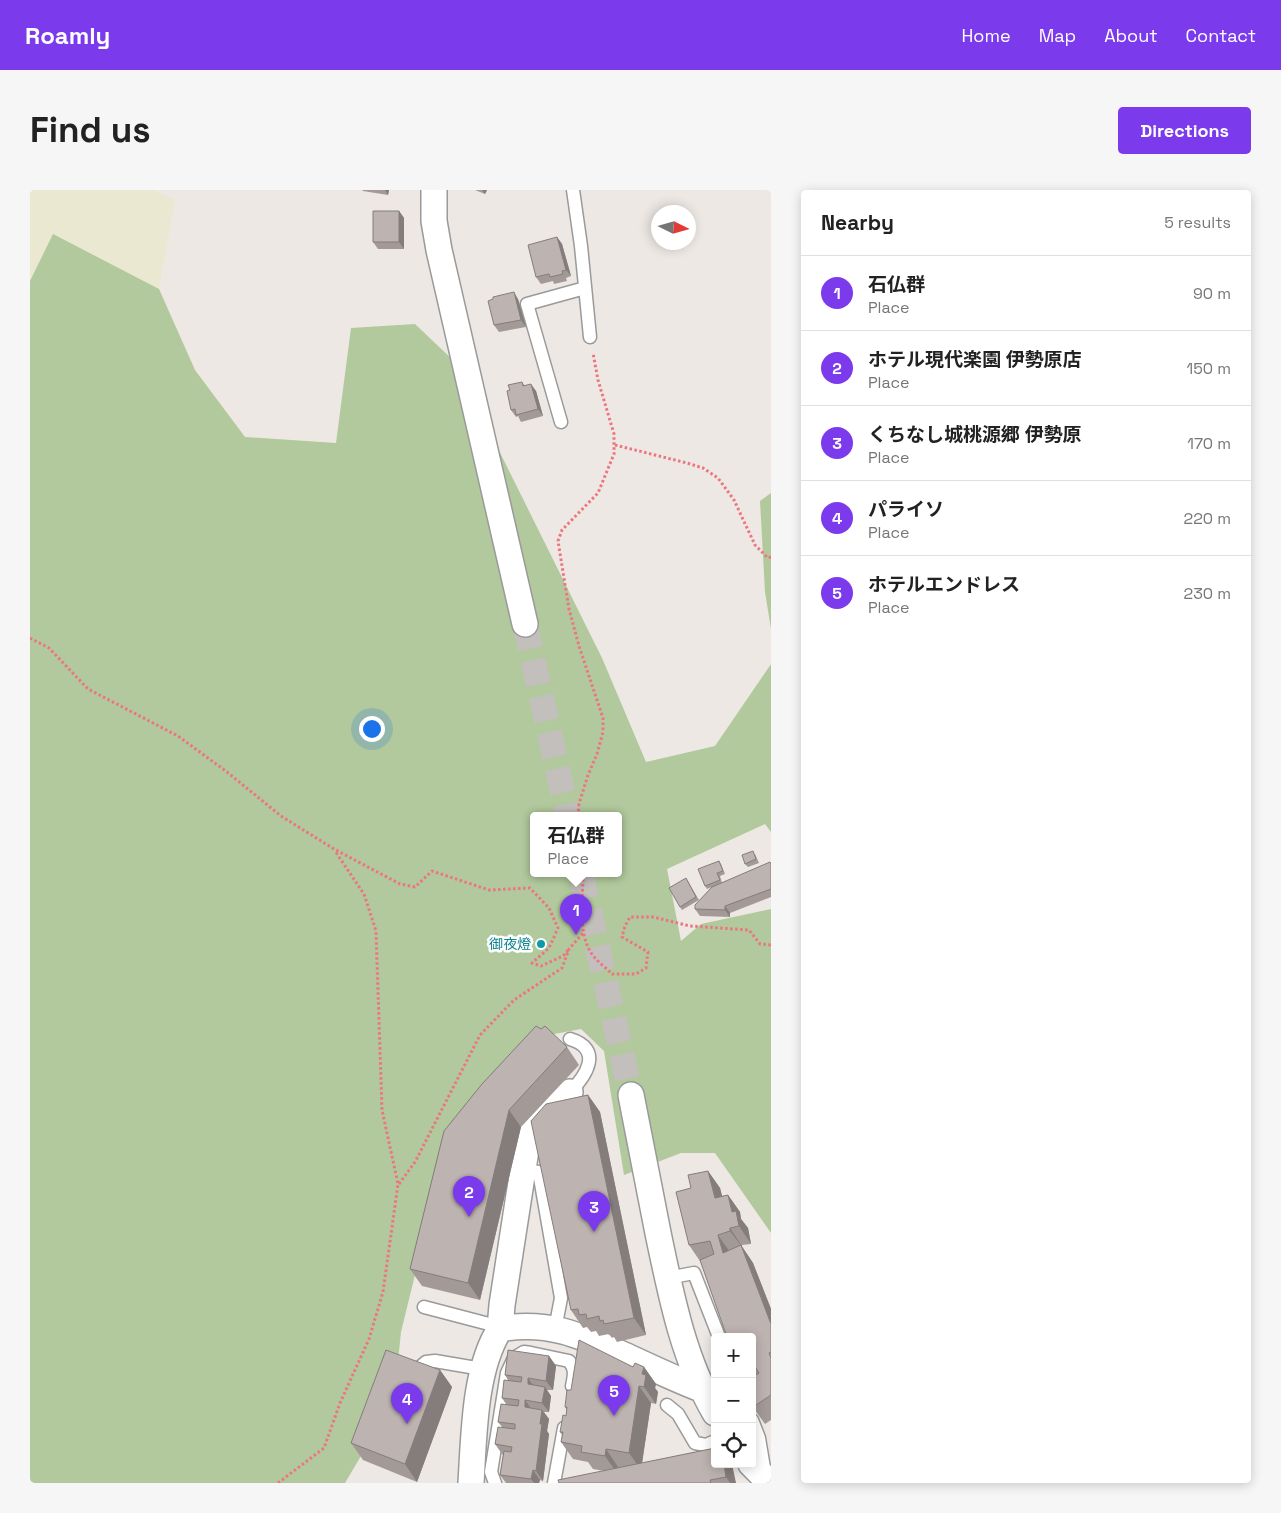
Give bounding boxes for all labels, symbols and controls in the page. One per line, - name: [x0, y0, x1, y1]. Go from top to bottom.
- text: Roamly: [25, 20, 110, 51]
- text: Home: [962, 24, 1011, 47]
- text: Map: [1039, 24, 1076, 47]
- text: About: [1104, 24, 1158, 47]
- text: Contact: [1186, 24, 1256, 47]
- button: Directions: [1118, 107, 1251, 154]
- text: Find us: [30, 108, 151, 152]
- north arrow: [651, 205, 696, 250]
- text: Nearby: [821, 209, 894, 236]
- text: 5 results: [1164, 212, 1231, 233]
- text: 石仏群: [868, 272, 925, 297]
- text: 1: [833, 283, 841, 304]
- text: 90 m: [1193, 283, 1231, 304]
- text: Place: [868, 297, 910, 318]
- text: ホテル現代楽園 伊勢原店: [868, 347, 1082, 372]
- text: 2: [832, 358, 842, 379]
- text: 150 m: [1187, 358, 1231, 379]
- text: Place: [868, 372, 910, 393]
- text: くちなし城桃源郷 伊勢原: [868, 422, 1082, 447]
- text: 3: [832, 433, 842, 454]
- text: 170 m: [1187, 433, 1231, 454]
- text: Place: [868, 447, 910, 468]
- text: パライソ: [868, 497, 944, 522]
- text: 4: [832, 508, 842, 529]
- text: 220 m: [1184, 508, 1231, 529]
- text: Place: [868, 522, 910, 543]
- text: ホテルエンドレス: [868, 572, 1020, 597]
- text: 5: [832, 583, 842, 604]
- text: 230 m: [1184, 583, 1231, 604]
- text: Place: [868, 597, 910, 618]
- your location: [359, 716, 385, 742]
- popup: [530, 812, 622, 877]
- text: 石仏群: [547, 823, 605, 848]
- text: Place: [547, 848, 589, 869]
- pin: 1: [560, 894, 592, 935]
- place label: 御夜燈: [489, 935, 531, 953]
- marker: 御夜燈: [535, 938, 547, 950]
- pin: 2: [453, 1176, 485, 1217]
- pin: 3: [578, 1191, 610, 1232]
- map controls: [711, 1333, 756, 1468]
- button: +: [711, 1333, 756, 1378]
- pin: 5: [598, 1375, 630, 1416]
- button: −: [711, 1378, 756, 1423]
- pin: 4: [391, 1383, 423, 1424]
- button: locate: [711, 1423, 756, 1468]

